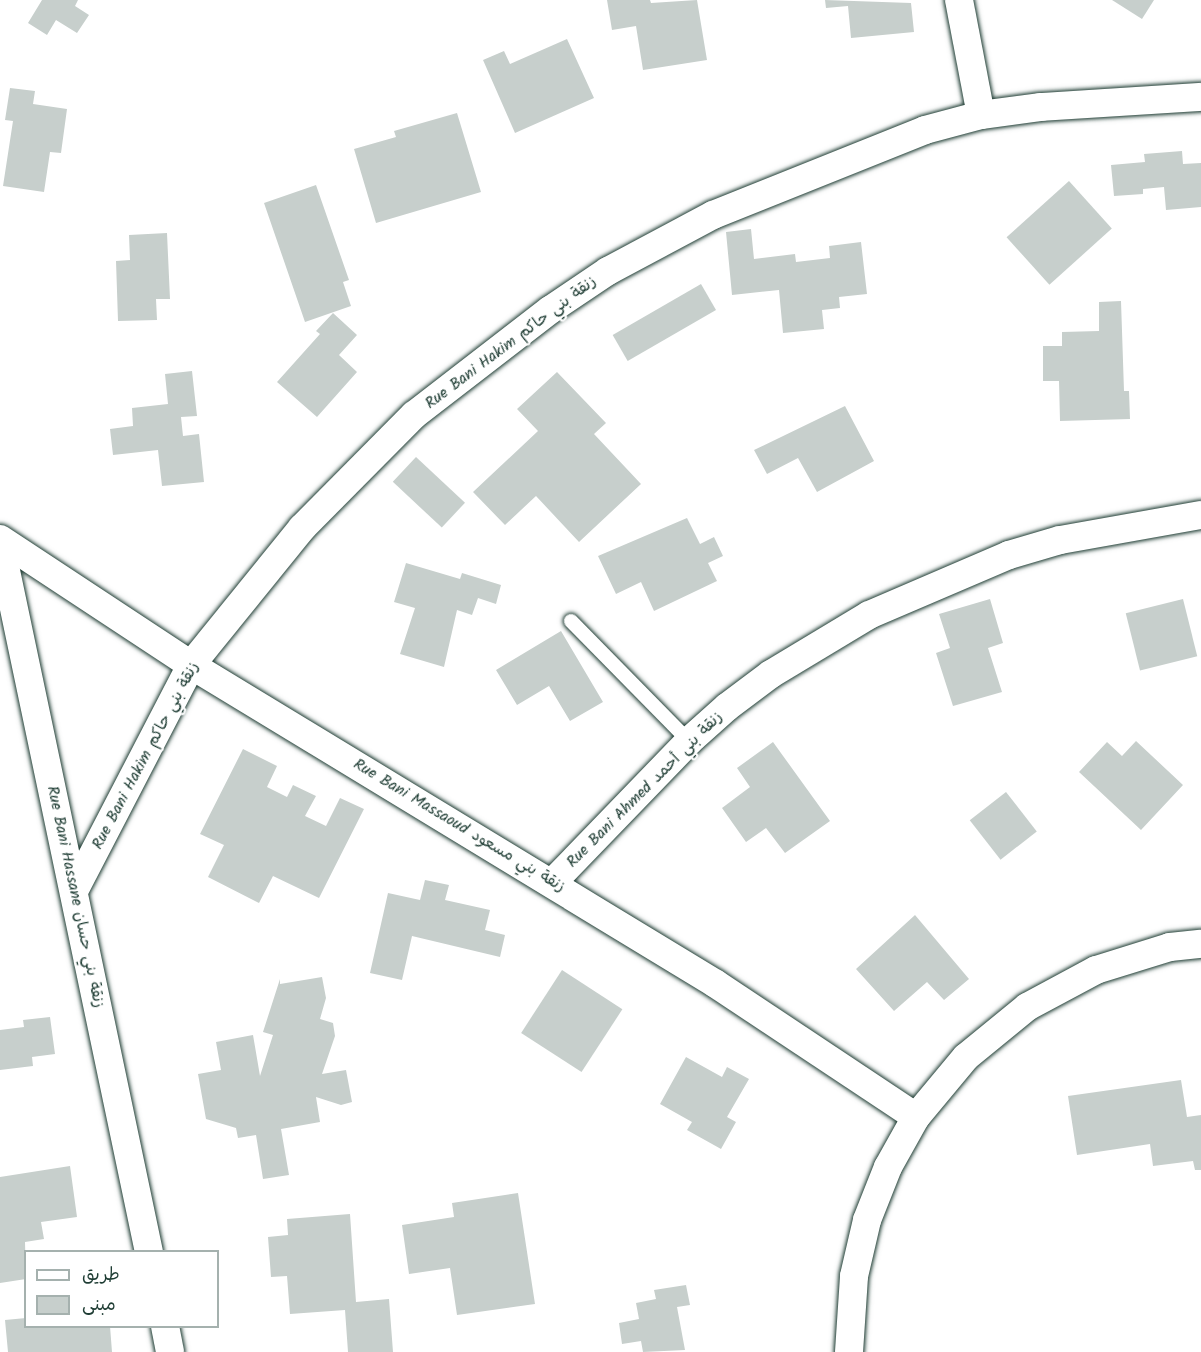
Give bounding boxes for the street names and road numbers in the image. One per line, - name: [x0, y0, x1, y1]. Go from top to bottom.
- street label: Rue Bani Hakim زنقة بني حاكم: [422, 272, 600, 414]
- street label: Rue Bani Hakim زنقة بني حاكم: [88, 659, 204, 853]
- street label: Rue Bani Ahmed زنقة بني أحمد: [563, 708, 727, 872]
- street label: Rue Bani Massaoud زنقة بني مسعود: [350, 755, 568, 897]
- street label: Rue Bani Hassane زنقة بني حسان: [42, 784, 108, 1010]

